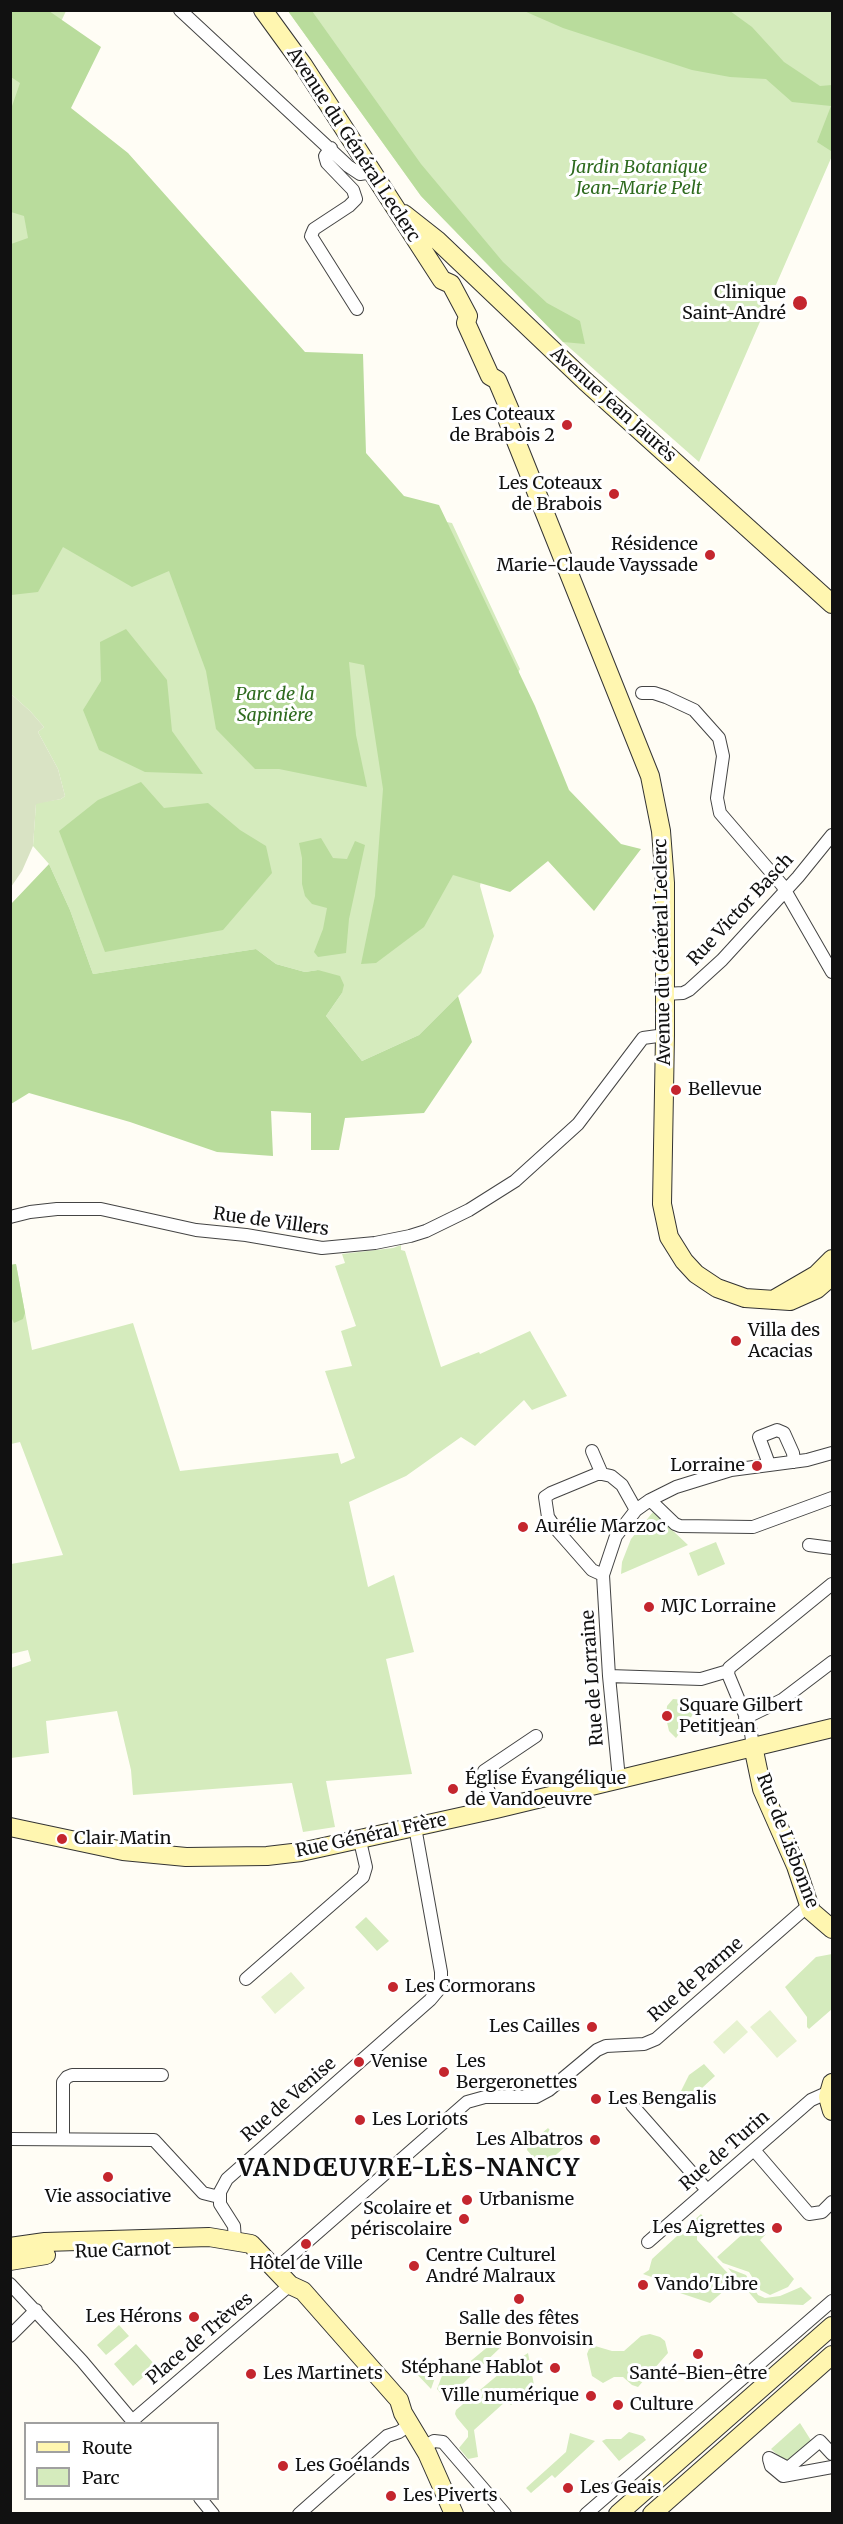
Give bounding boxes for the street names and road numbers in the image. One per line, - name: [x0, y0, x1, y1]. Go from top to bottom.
- street label: Avenue du Général Leclerc: [282, 44, 424, 246]
- street label: Avenue Jean Jaurès: [546, 343, 680, 467]
- street label: Avenue du Général Leclerc: [650, 838, 676, 1066]
- street label: Rue Victor Basch: [684, 850, 798, 970]
- street label: Rue de Villers: [212, 1203, 330, 1241]
- street label: Rue de Lorraine: [577, 1609, 609, 1747]
- street label: Rue de Lisbonne: [751, 1771, 823, 1911]
- street label: Rue Général Frère: [294, 1809, 448, 1863]
- street label: Rue de Parme: [644, 1933, 748, 2027]
- street label: Rue de Venise: [237, 2053, 341, 2147]
- street label: Rue de Turin: [676, 2106, 774, 2196]
- street label: Rue Carnot: [75, 2239, 171, 2263]
- street label: Place de Trèves: [142, 2288, 258, 2390]

